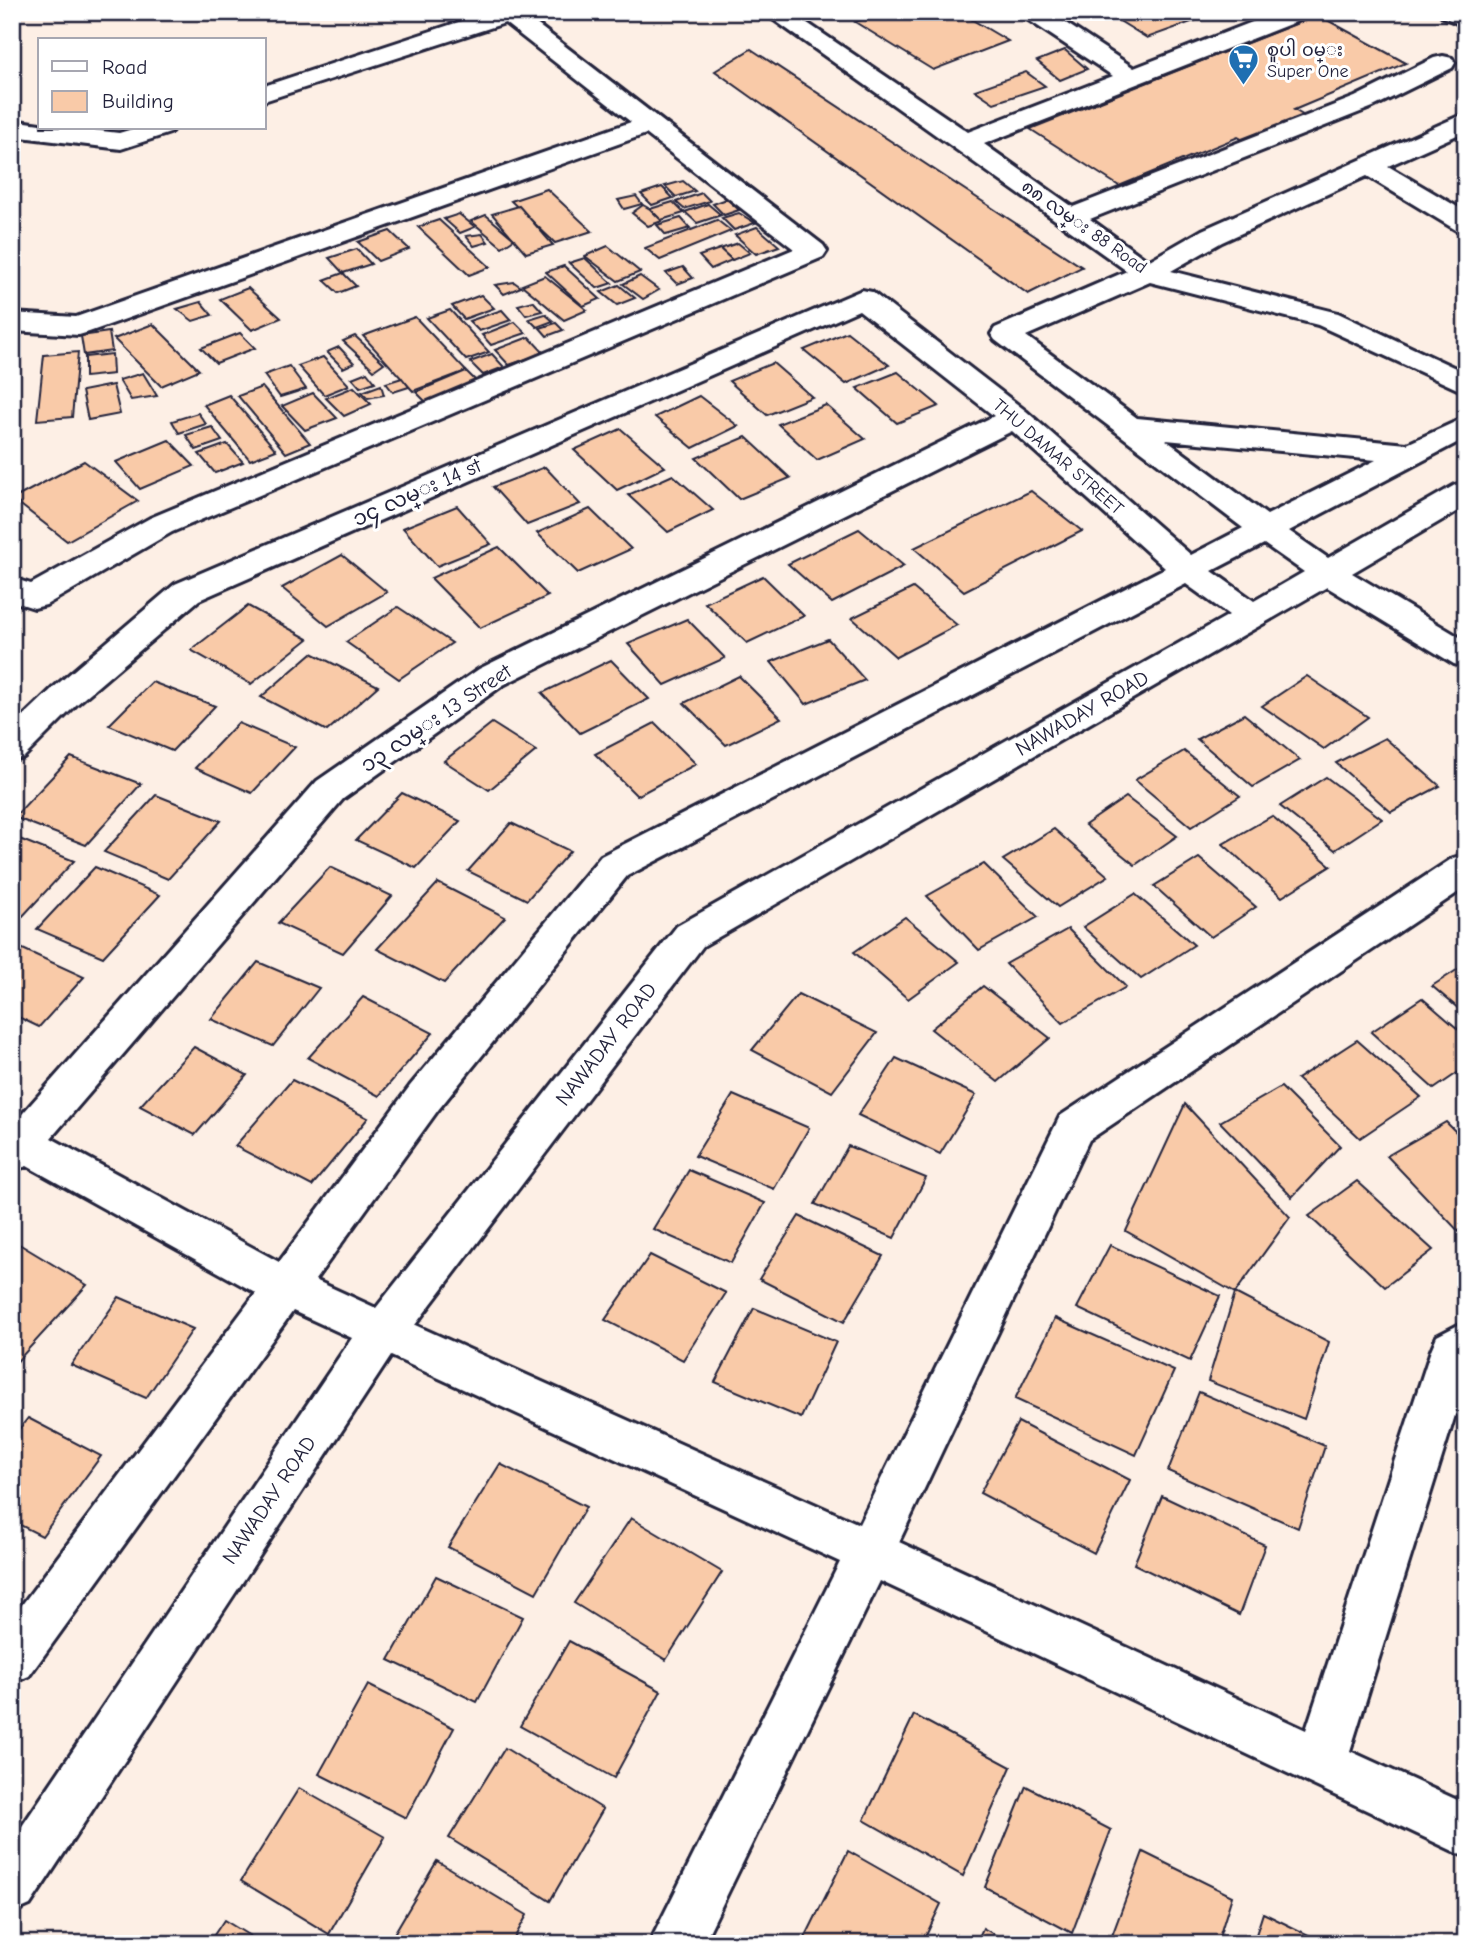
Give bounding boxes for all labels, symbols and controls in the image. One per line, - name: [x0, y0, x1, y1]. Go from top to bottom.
- legend: [38, 38, 266, 130]
- place label: စူပါ ၀မ္း Super One: [1267, 38, 1348, 82]
- supermarket icon: စူပါ ၀မ္း Super One: [1227, 43, 1261, 87]
- text: Road: [102, 55, 147, 79]
- text: Building: [102, 89, 174, 113]
- street label: ၈၈ လမ္း 88 Road: [1015, 176, 1151, 281]
- street label: THU DAMAR STREET: [988, 395, 1128, 520]
- street label: ၁၄ လမ္း 14 st: [349, 453, 488, 536]
- street label: ၁၃ လမ္း 13 Street: [356, 658, 519, 781]
- street label: NAWADAY ROAD: [1011, 665, 1153, 761]
- street label: NAWADAY ROAD: [551, 978, 661, 1110]
- street label: NAWADAY ROAD: [217, 1431, 321, 1569]

